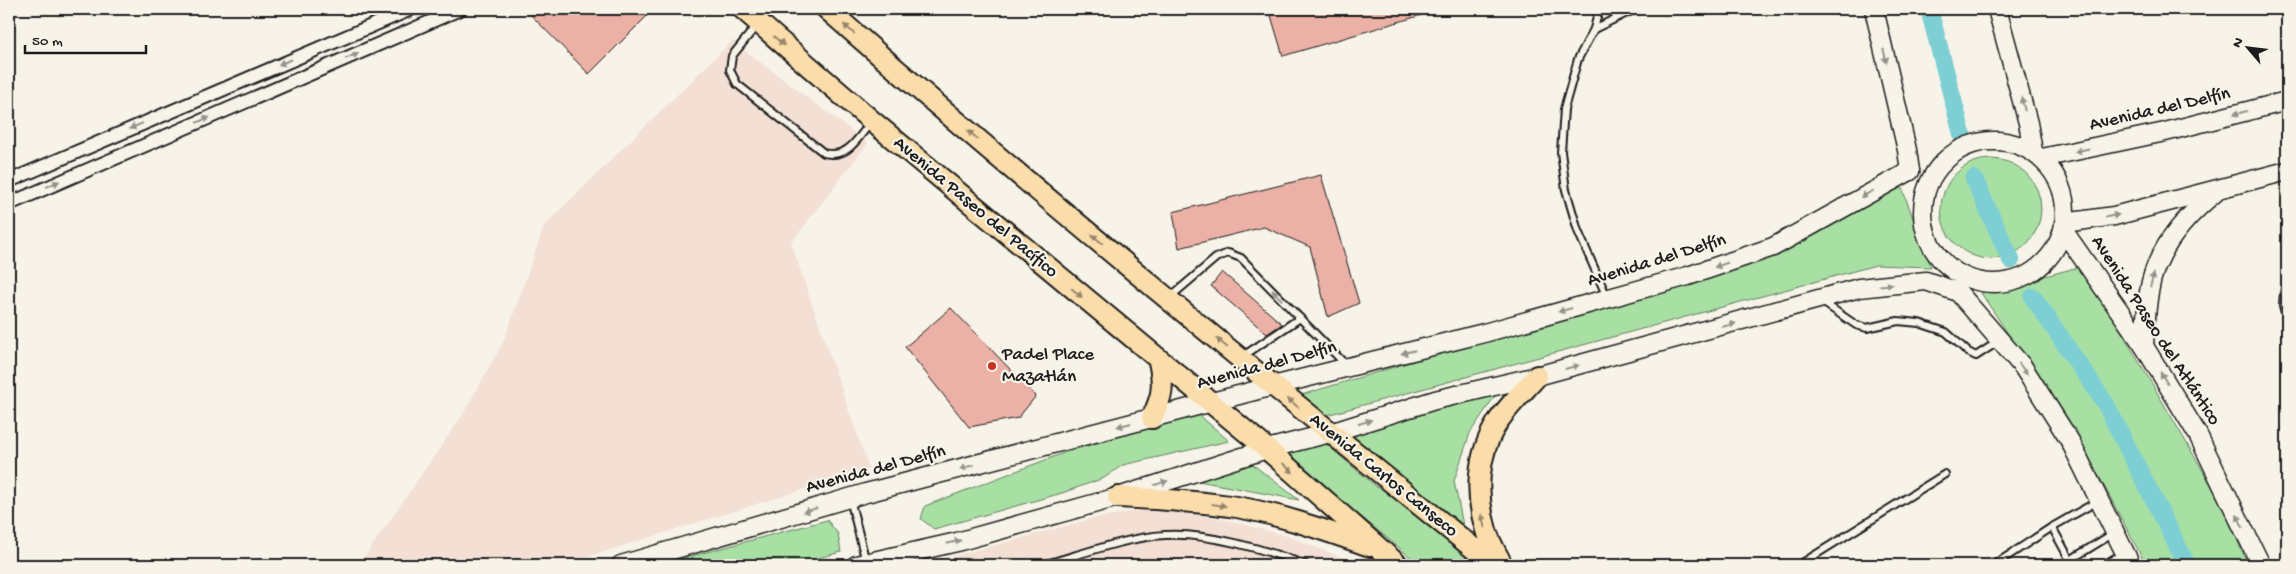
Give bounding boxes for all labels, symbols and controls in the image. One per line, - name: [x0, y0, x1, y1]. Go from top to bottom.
- scale bar: [25, 22, 146, 54]
- north arrow: [2224, 22, 2274, 72]
- one-way arrow: [844, 23, 856, 35]
- text: 50 m: [32, 33, 63, 51]
- one-way arrow: [773, 35, 786, 46]
- text: N: [2229, 35, 2248, 51]
- one-way arrow: [1881, 49, 1889, 64]
- one-way arrow: [345, 52, 360, 60]
- one-way arrow: [278, 59, 292, 67]
- street label: Avenida del Delfín: [2087, 83, 2233, 137]
- one-way arrow: [2018, 96, 2026, 111]
- one-way arrow: [2233, 109, 2248, 117]
- one-way arrow: [195, 115, 210, 123]
- one-way arrow: [129, 123, 143, 131]
- one-way arrow: [966, 129, 979, 140]
- street label: Avenida Paseo del Pacífico: [888, 132, 1062, 284]
- one-way arrow: [2074, 146, 2089, 154]
- one-way arrow: [46, 180, 60, 188]
- one-way arrow: [1859, 190, 1874, 198]
- one-way arrow: [2105, 212, 2120, 220]
- street label: Avenida del Delfín: [1585, 229, 1729, 293]
- street label: Avenida Paseo del Atlántico: [2085, 232, 2225, 430]
- one-way arrow: [1092, 233, 1104, 245]
- one-way arrow: [1713, 261, 1728, 269]
- one-way arrow: [2148, 272, 2156, 287]
- one-way arrow: [1879, 280, 1895, 288]
- one-way arrow: [1071, 287, 1084, 298]
- one-way arrow: [1271, 289, 1283, 301]
- one-way arrow: [1558, 306, 1573, 314]
- one-way arrow: [1722, 320, 1737, 328]
- street label: Avenida del Delfín: [1195, 336, 1339, 396]
- one-way arrow: [1216, 338, 1229, 349]
- place label: Padel Place Mazatlán: [1001, 344, 1094, 389]
- one-way arrow: [1401, 348, 1416, 356]
- marker: Padel Place Mazatlán: [986, 360, 998, 372]
- one-way arrow: [1565, 362, 1580, 370]
- one-way arrow: [2018, 362, 2028, 376]
- one-way arrow: [2159, 372, 2168, 385]
- one-way arrow: [1287, 397, 1300, 408]
- street label: Avenida Carlos Canseco: [1304, 409, 1462, 543]
- one-way arrow: [1357, 418, 1372, 426]
- one-way arrow: [1117, 422, 1132, 430]
- street label: Avenida del Delfín: [804, 440, 948, 500]
- one-way arrow: [1282, 462, 1294, 474]
- one-way arrow: [960, 464, 975, 472]
- one-way arrow: [1154, 479, 1169, 487]
- one-way arrow: [1211, 501, 1227, 509]
- one-way arrow: [803, 506, 818, 514]
- one-way arrow: [1479, 513, 1487, 528]
- one-way arrow: [2236, 514, 2244, 528]
- one-way arrow: [947, 538, 962, 546]

